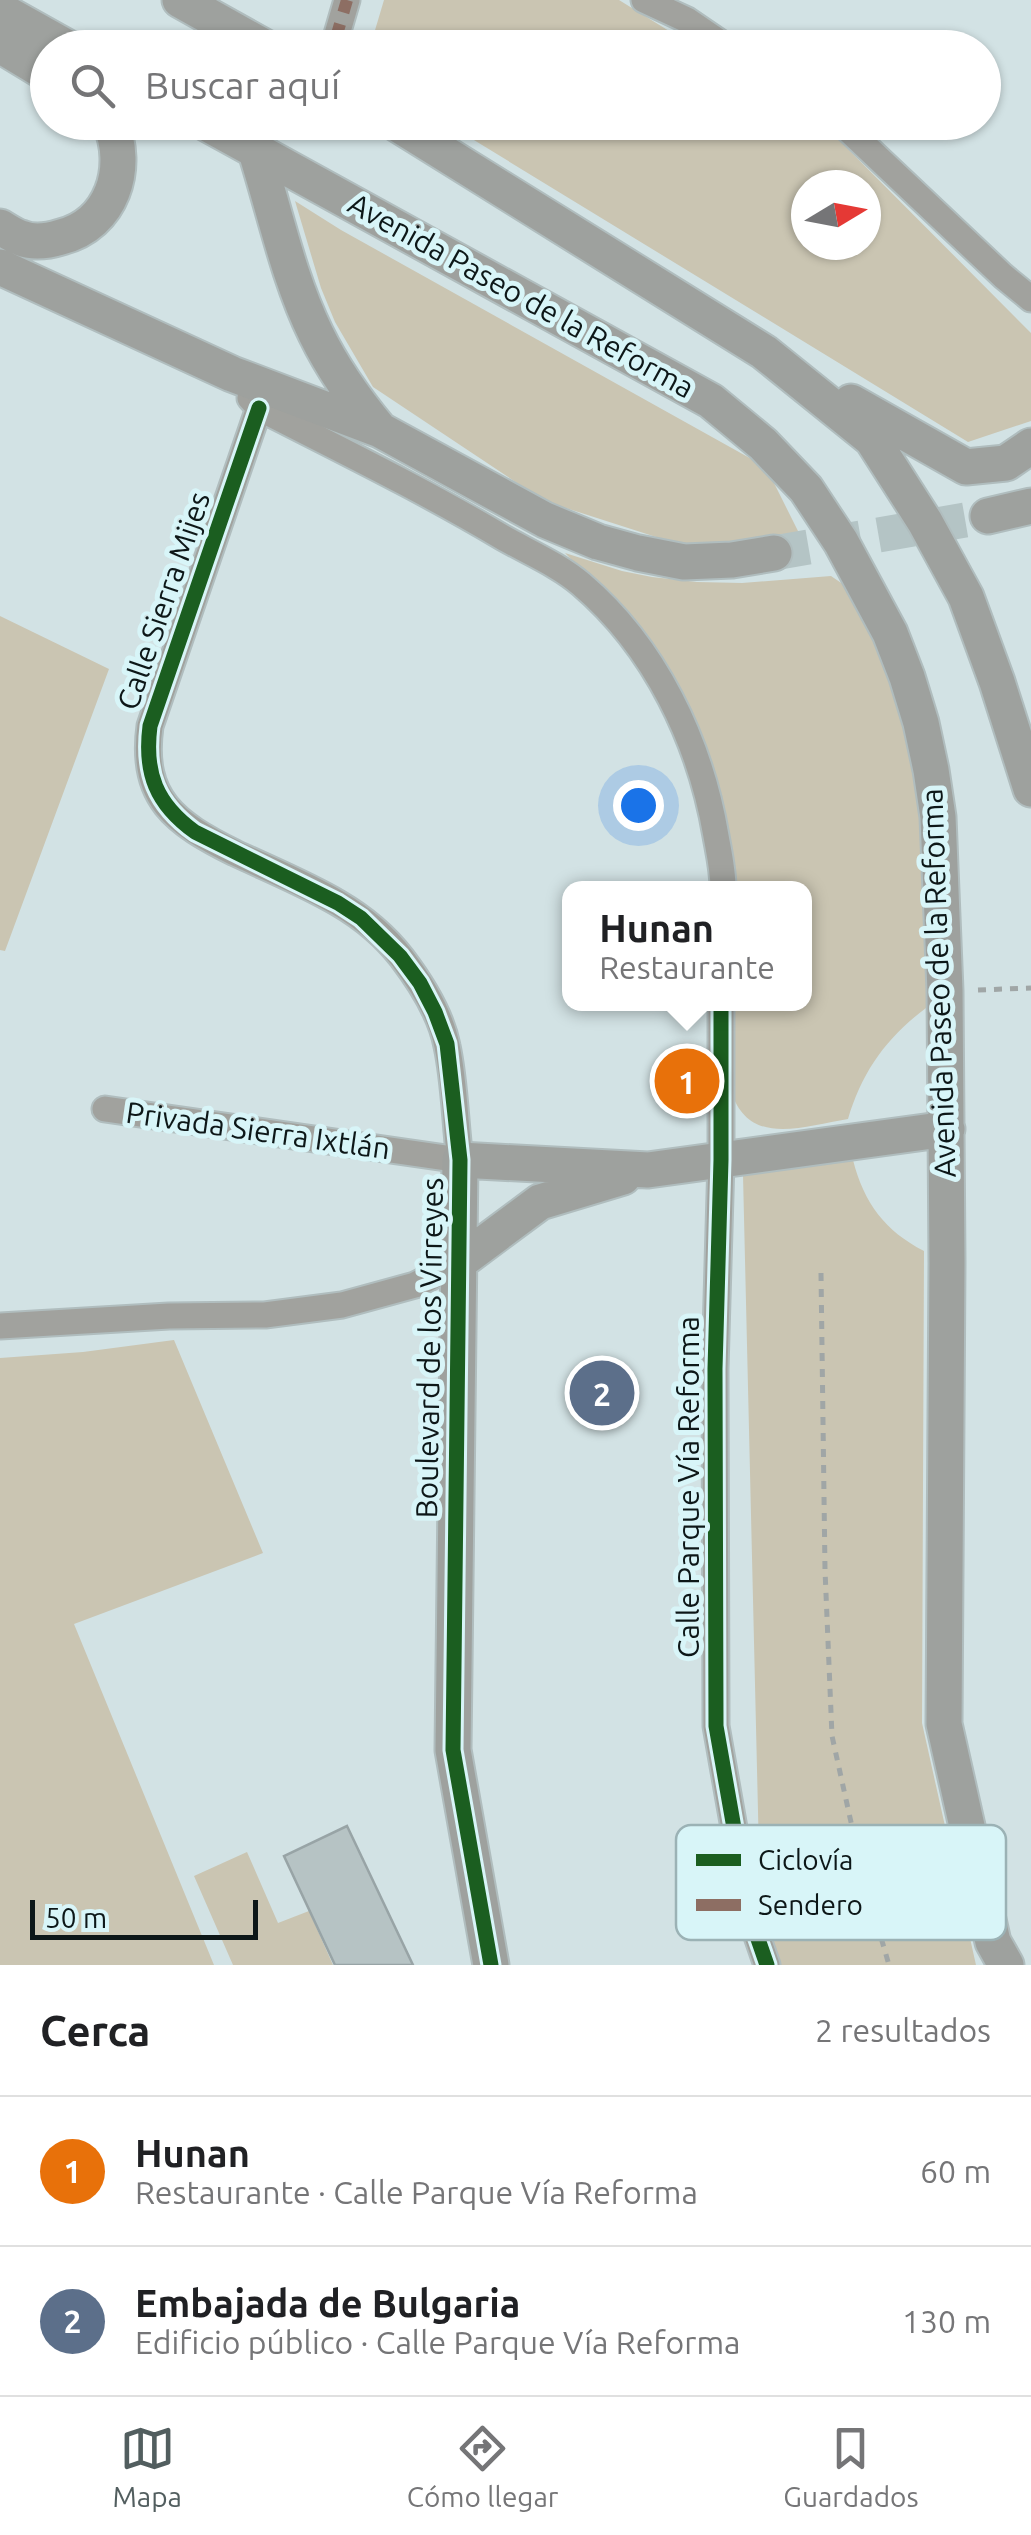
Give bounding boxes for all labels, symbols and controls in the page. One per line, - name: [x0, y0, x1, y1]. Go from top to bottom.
- search box: [30, 30, 1001, 140]
- icon: search: [65, 58, 120, 113]
- text: Buscar aquí: [145, 64, 340, 106]
- north arrow: [791, 170, 881, 260]
- street label: Avenida Paseo de la Reforma: [343, 186, 700, 404]
- street label: Calle Sierra Mijes: [110, 487, 216, 714]
- your location: [613, 780, 664, 831]
- street label: Avenida Paseo de la Reforma: [914, 788, 962, 1178]
- popup: [562, 881, 812, 1011]
- text: Hunan: [599, 907, 714, 949]
- text: Restaurante: [599, 949, 775, 985]
- pin: 1: [654, 1044, 720, 1118]
- street label: Privada Sierra Ixtlán: [124, 1095, 392, 1165]
- street label: Boulevard de los Virreyes: [409, 1177, 449, 1519]
- street label: Calle Parque Vía Reforma: [671, 1316, 705, 1658]
- pin: 2: [570, 1356, 634, 1430]
- legend: [676, 1825, 1006, 1940]
- text: Ciclovía: [758, 1844, 854, 1875]
- text: Sendero: [758, 1889, 863, 1920]
- scale bar: [30, 1895, 258, 1940]
- text: 50 m: [45, 1902, 107, 1933]
- text: Cerca: [40, 2007, 150, 2054]
- text: 2 resultados: [815, 2012, 991, 2048]
- text: Hunan: [135, 2132, 250, 2174]
- text: 1: [63, 2153, 82, 2189]
- text: 60 m: [920, 2153, 991, 2189]
- text: Restaurante · Calle Parque Vía Reforma: [135, 2174, 698, 2210]
- text: Embajada de Bulgaria: [135, 2282, 520, 2324]
- text: 2: [63, 2303, 82, 2339]
- text: 130 m: [902, 2303, 991, 2339]
- text: Edificio público · Calle Parque Vía Reforma: [135, 2324, 740, 2360]
- tab: Mapa: [112, 2421, 182, 2512]
- tab: Cómo llegar: [407, 2421, 558, 2512]
- tab: Guardados: [783, 2421, 919, 2512]

